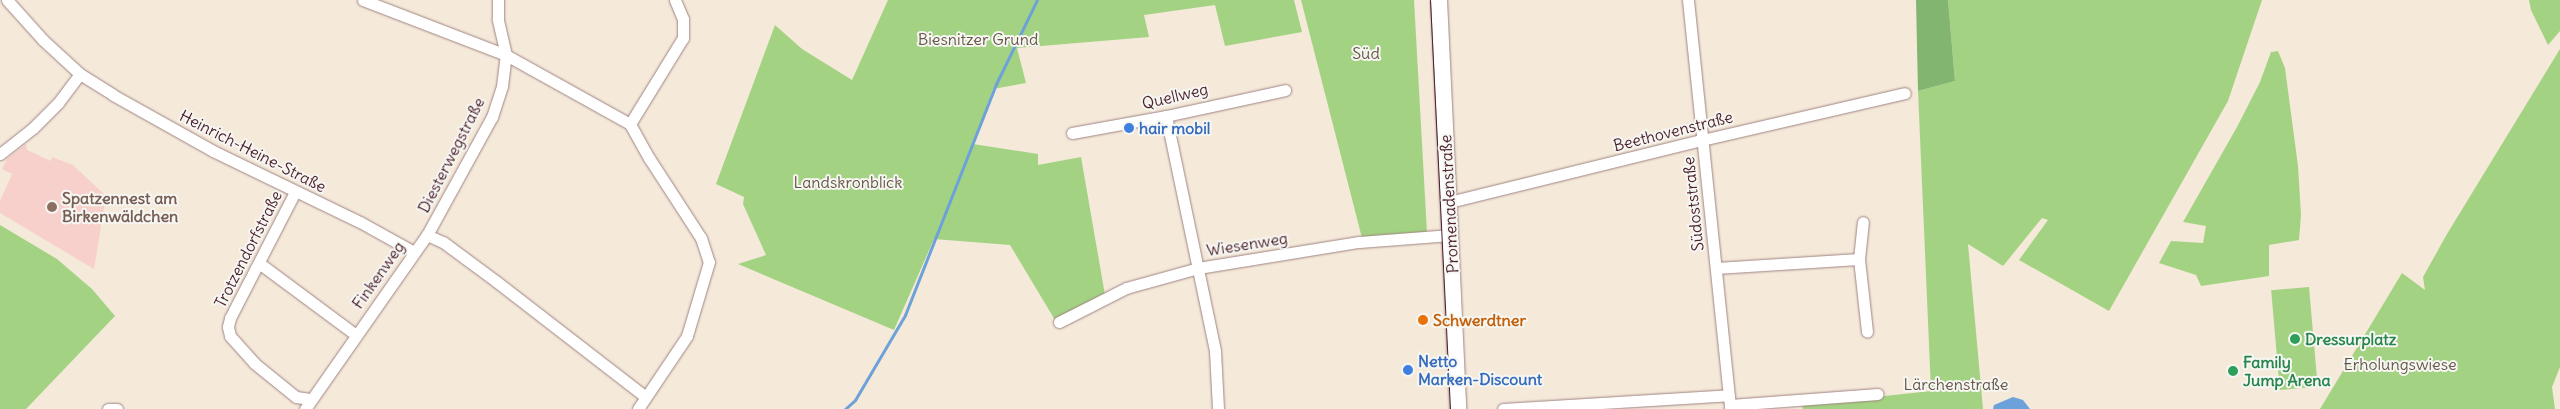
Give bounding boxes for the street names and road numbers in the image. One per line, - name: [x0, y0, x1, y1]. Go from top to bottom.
- street label: Quellweg: [1140, 79, 1210, 113]
- street label: Diesterwegstraße: [414, 94, 488, 216]
- street label: Heinrich-Heine-Straße: [177, 106, 329, 196]
- street label: Beethovenstraße: [1611, 107, 1735, 155]
- street label: Promenadenstraße: [1436, 134, 1462, 274]
- street label: Südoststraße: [1679, 156, 1707, 252]
- street label: Trotzendorfstraße: [210, 187, 286, 311]
- street label: Wiesenweg: [1205, 228, 1289, 260]
- street label: Finkenweg: [348, 238, 408, 312]

